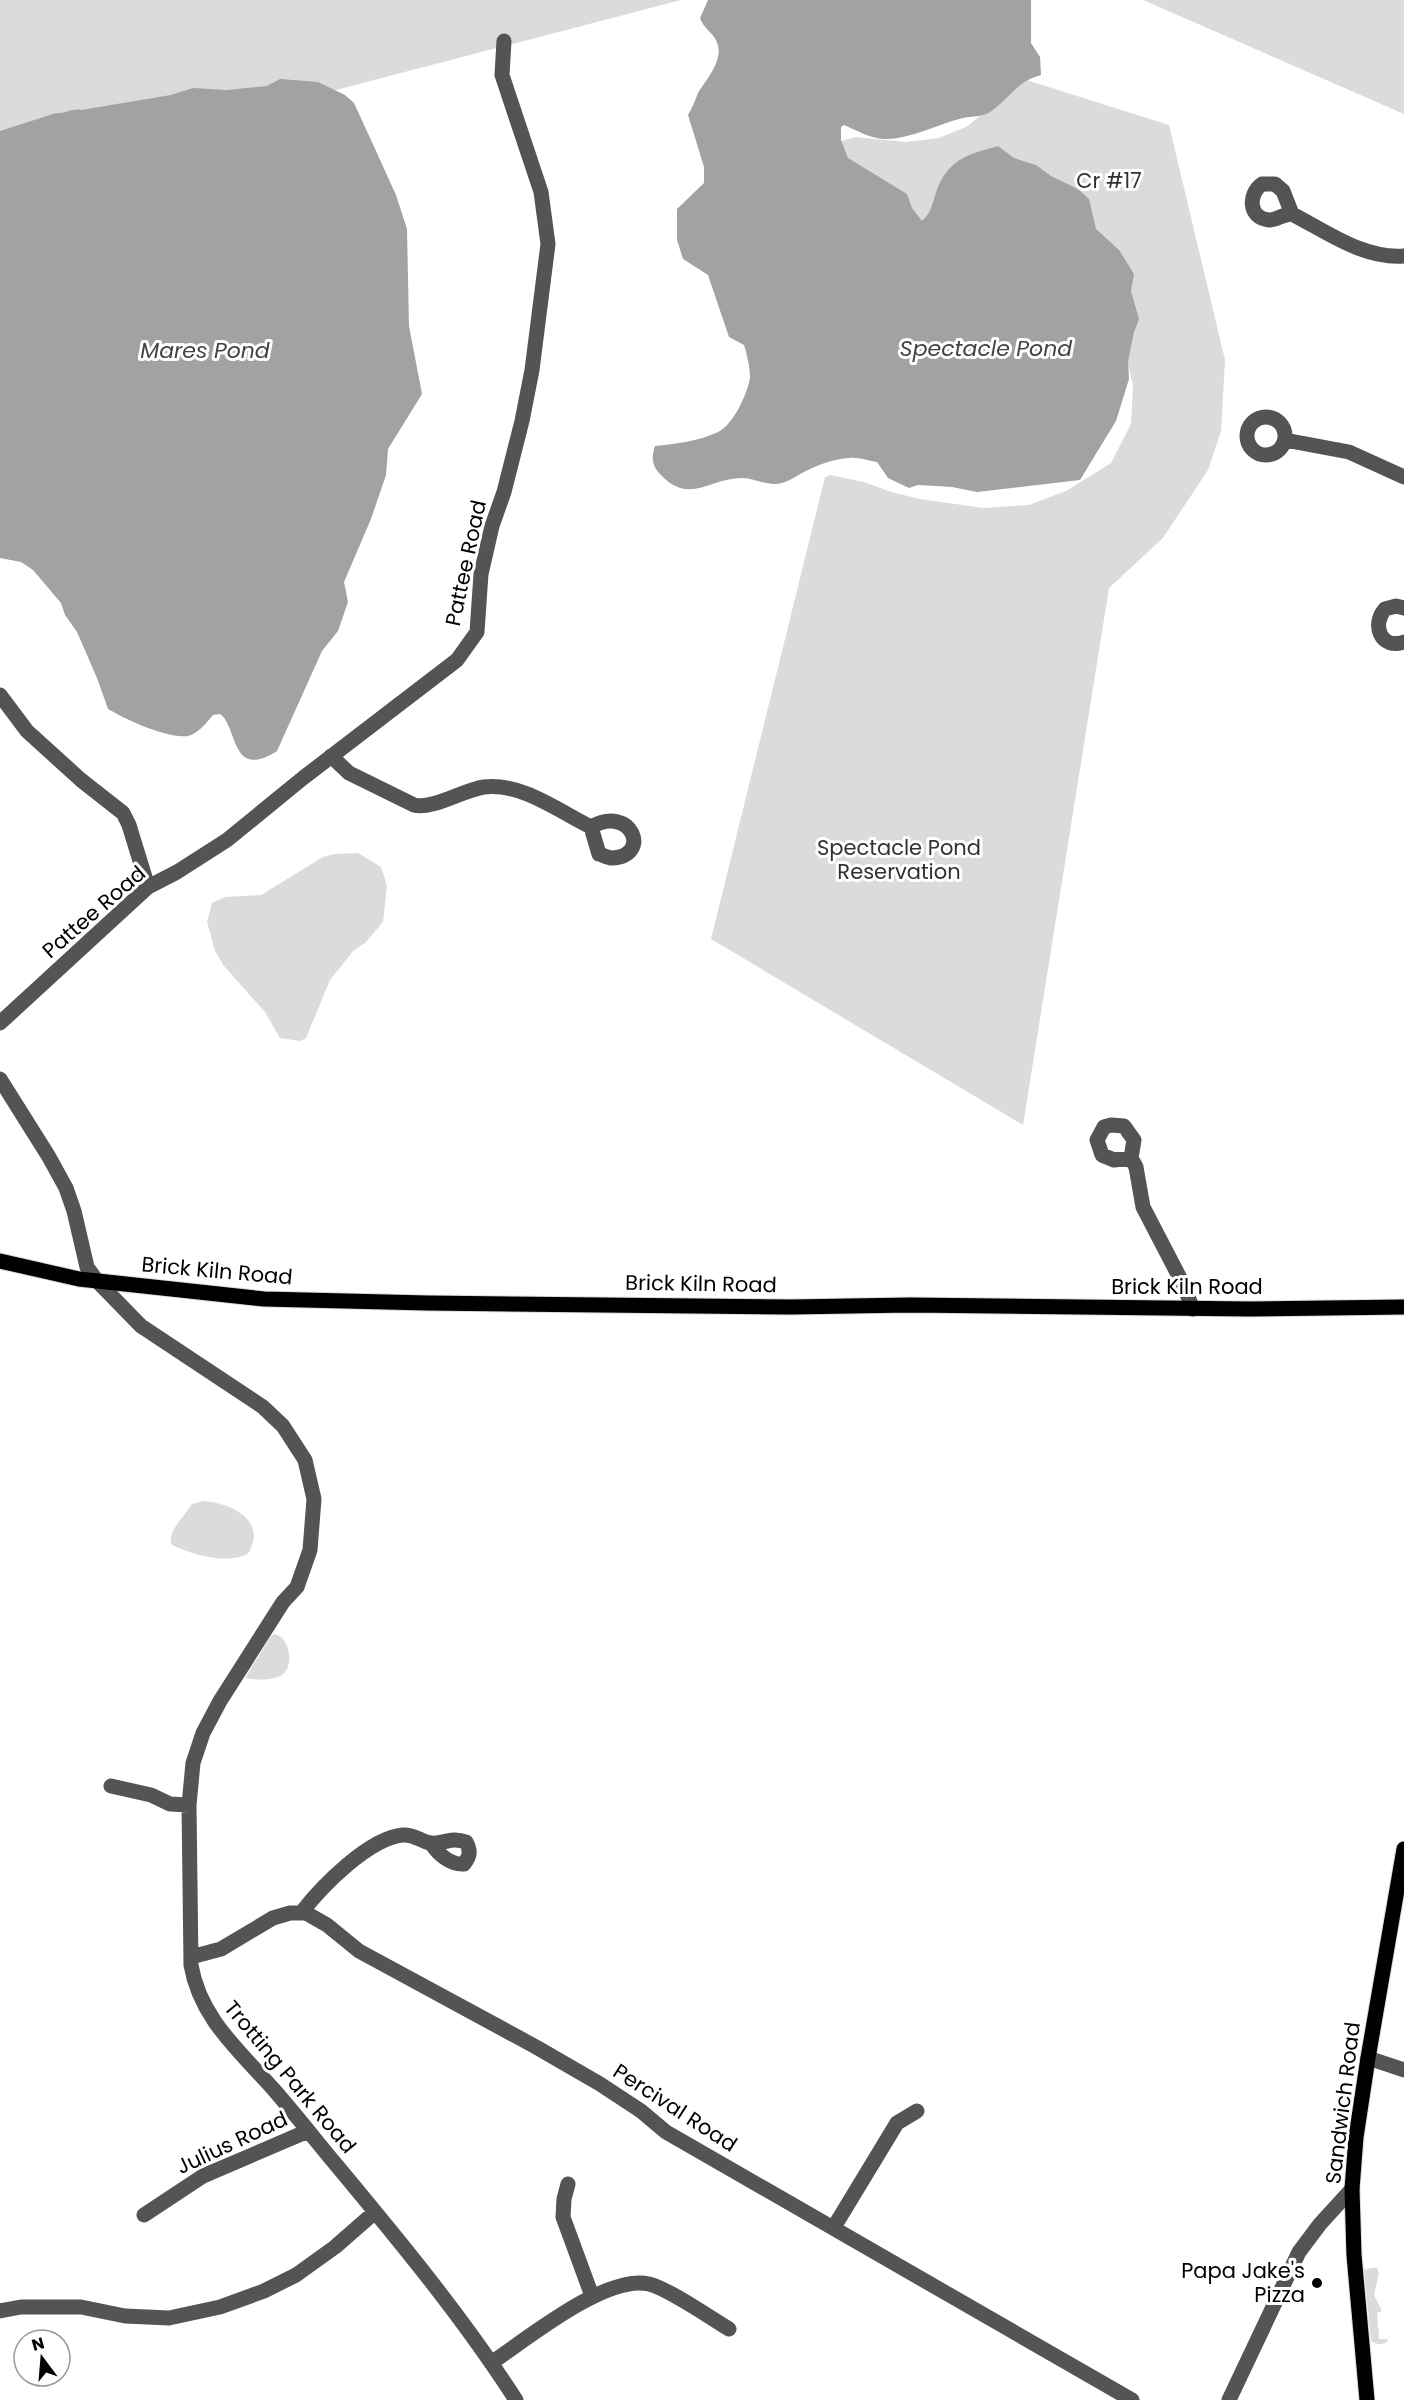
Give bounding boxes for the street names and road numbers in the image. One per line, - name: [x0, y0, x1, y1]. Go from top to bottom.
- street label: Pattee Road: [438, 497, 493, 628]
- street label: Pattee Road: [36, 859, 151, 965]
- street label: Brick Kiln Road: [140, 1249, 294, 1292]
- street label: Brick Kiln Road: [625, 1268, 777, 1299]
- street label: Brick Kiln Road: [1111, 1272, 1263, 1301]
- street label: Trotting Park Road: [218, 1994, 363, 2159]
- street label: Sandwich Road: [1318, 2020, 1367, 2186]
- street label: Percival Road: [608, 2057, 743, 2158]
- street label: Julius Road: [172, 2104, 292, 2181]

